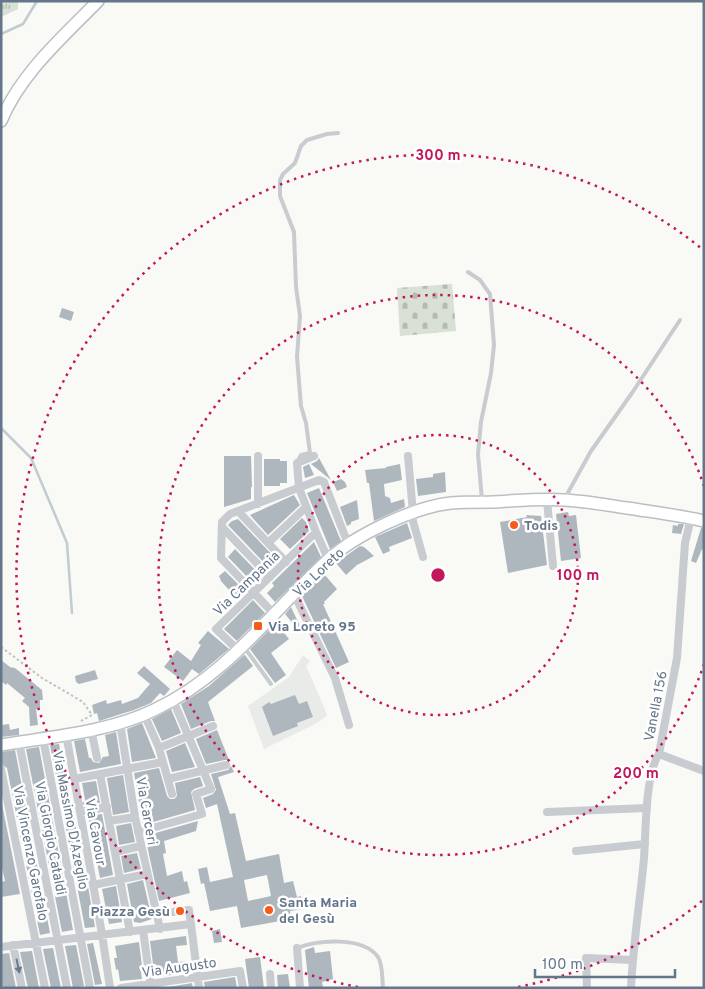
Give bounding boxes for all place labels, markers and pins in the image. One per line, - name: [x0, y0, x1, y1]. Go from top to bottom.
- place label: Todis: [524, 518, 558, 535]
- marker: Todis: [508, 519, 520, 531]
- centre of rings: [429, 566, 447, 584]
- place label: Via Loreto 95: [268, 619, 356, 636]
- marker: Via Loreto 95: [252, 620, 264, 632]
- place label: Santa Maria del Gesù: [279, 895, 357, 928]
- place label: Piazza Gesù: [91, 904, 170, 921]
- marker: Santa Maria del Gesù: [263, 904, 275, 916]
- marker: Piazza Gesù: [174, 905, 186, 917]

